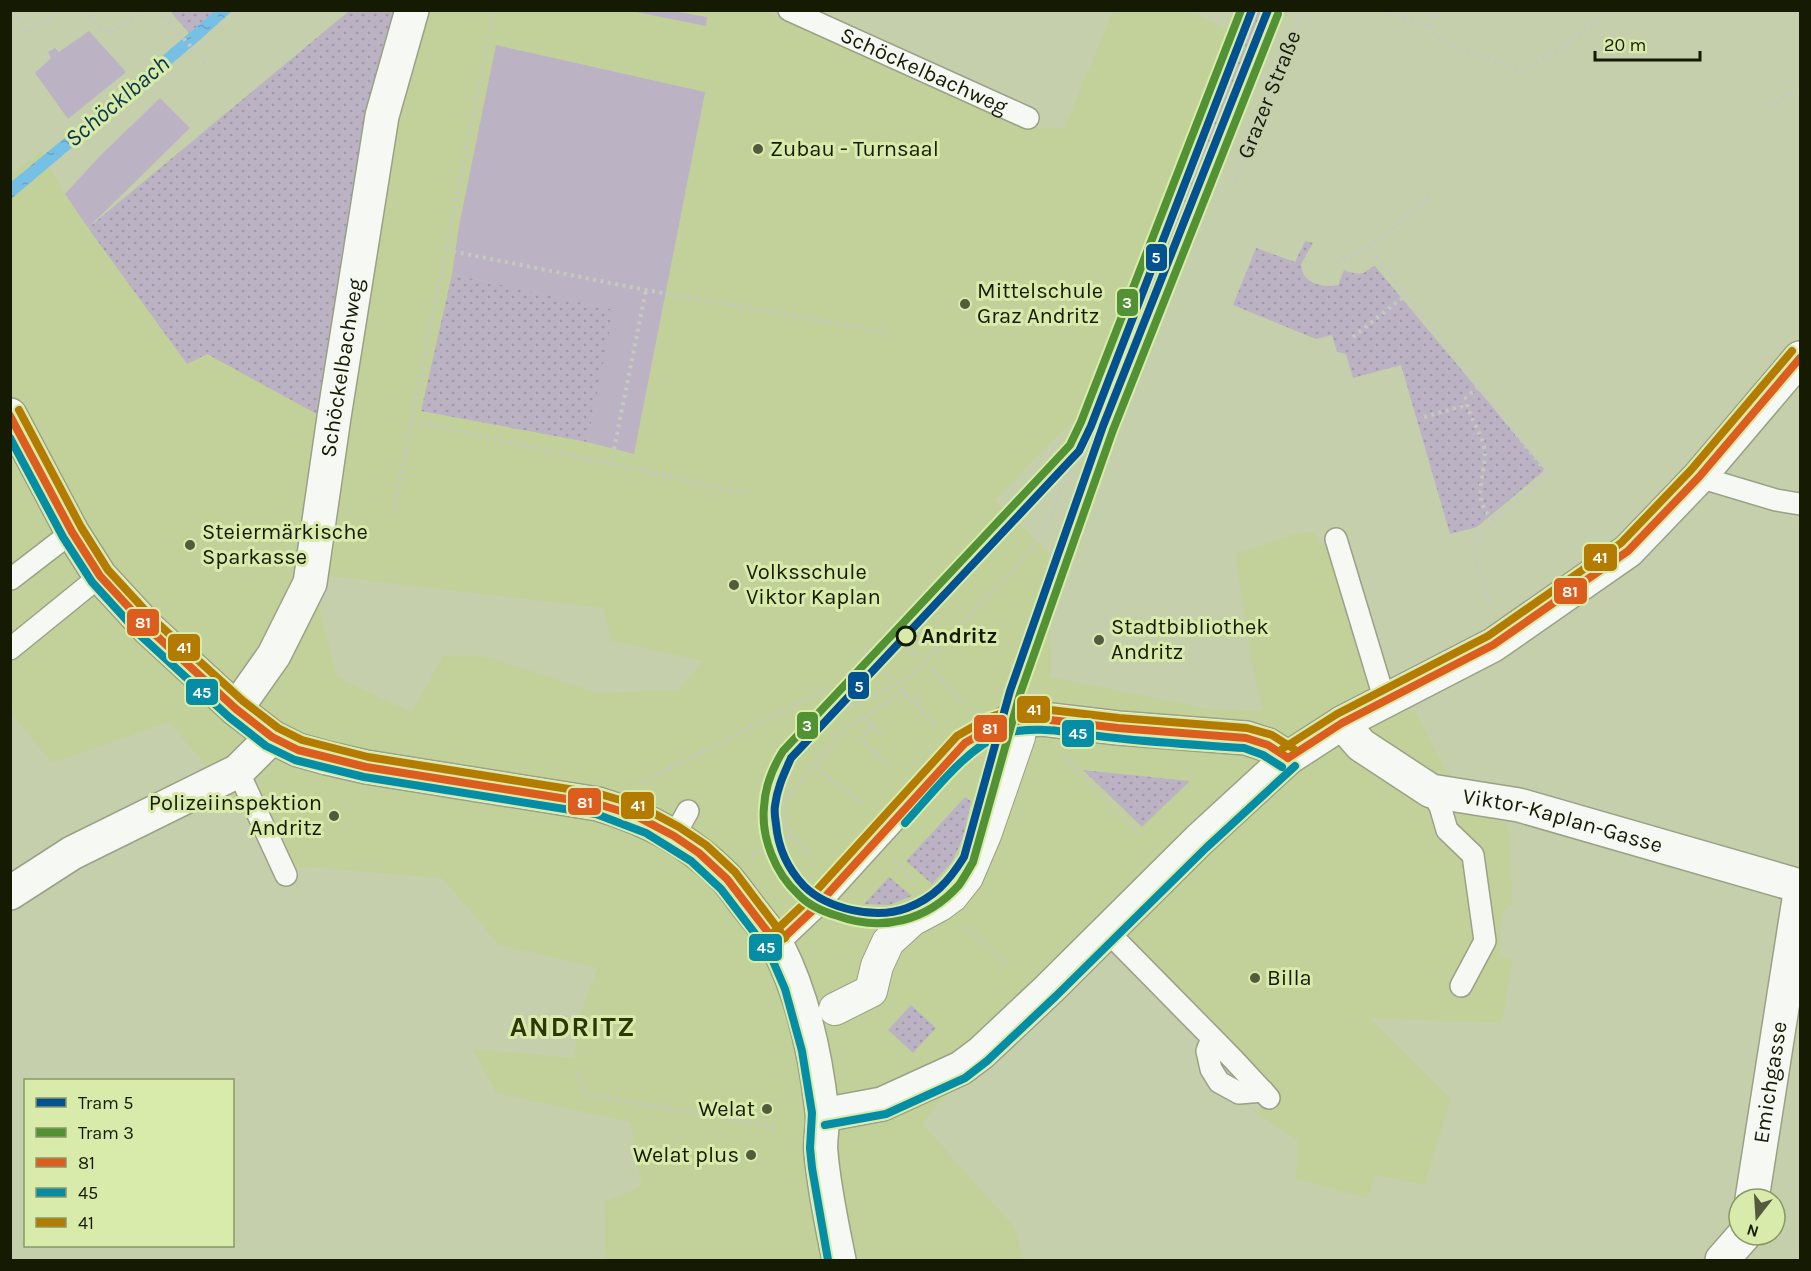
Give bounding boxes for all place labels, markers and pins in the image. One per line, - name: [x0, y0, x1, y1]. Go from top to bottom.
- place label: Zubau - Turnsaal: [770, 136, 939, 162]
- marker: Zubau - Turnsaal: [751, 142, 765, 156]
- place label: Mittelschule Graz Andritz: [977, 278, 1103, 329]
- marker: Mittelschule Graz Andritz: [958, 297, 972, 311]
- place label: Steiermärkische Sparkasse: [202, 519, 368, 570]
- marker: Steiermärkische Sparkasse: [183, 538, 197, 552]
- place label: Volksschule Viktor Kaplan: [746, 559, 881, 610]
- marker: Volksschule Viktor Kaplan: [727, 578, 741, 592]
- place label: Stadtbibliothek Andritz: [1111, 614, 1269, 665]
- place label: Andritz: [921, 623, 997, 649]
- marker: Andritz: [896, 626, 916, 646]
- marker: Stadtbibliothek Andritz: [1092, 633, 1106, 647]
- place label: Polizeiinspektion Andritz: [149, 790, 322, 841]
- marker: Polizeiinspektion Andritz: [327, 809, 341, 823]
- place label: Billa: [1267, 965, 1312, 991]
- marker: Billa: [1248, 971, 1262, 985]
- place label: Welat: [698, 1096, 755, 1122]
- marker: Welat: [760, 1102, 774, 1116]
- place label: Welat plus: [633, 1142, 739, 1168]
- marker: Welat plus: [744, 1148, 758, 1162]

